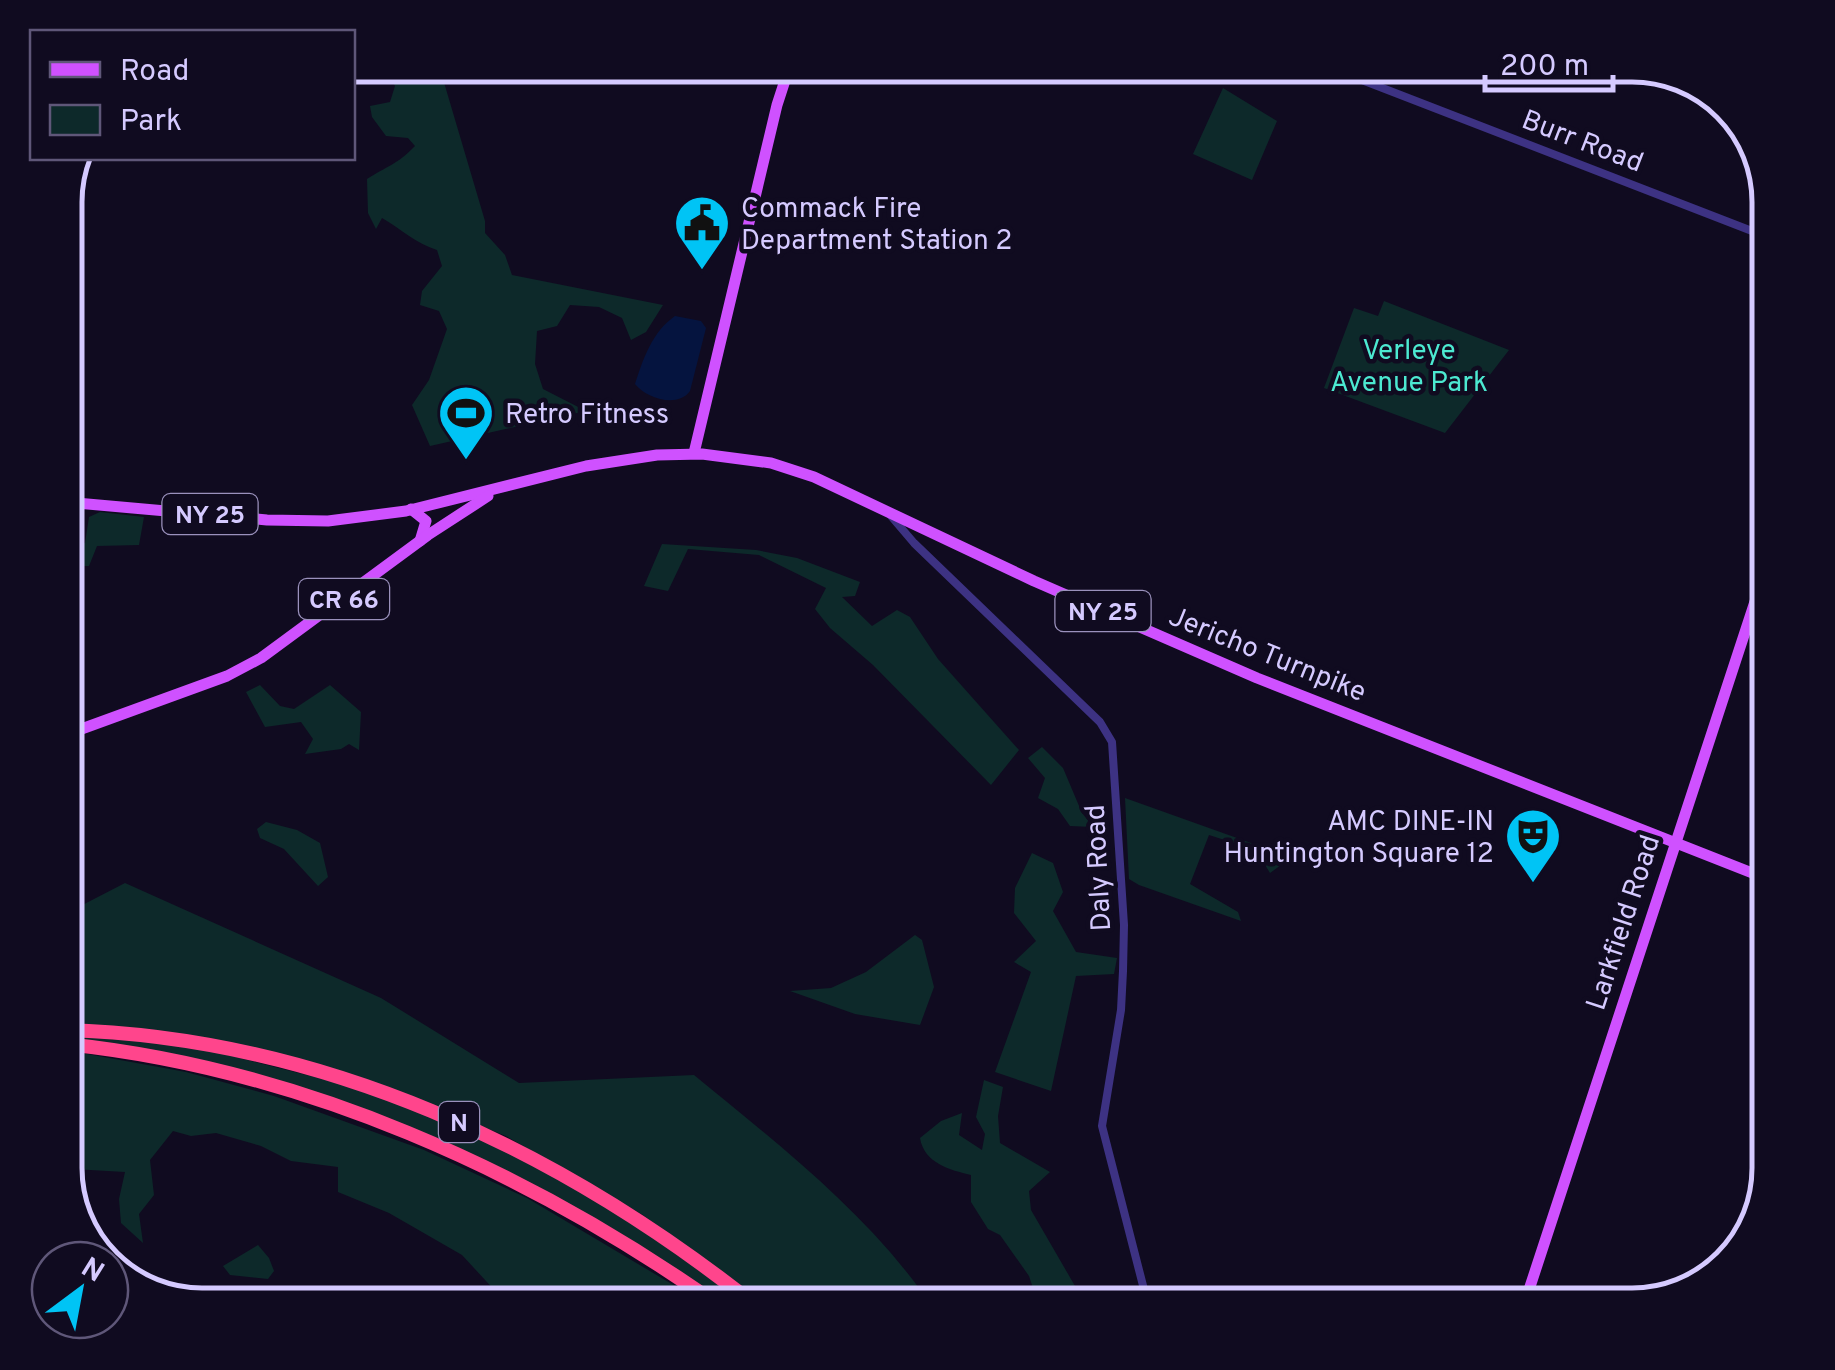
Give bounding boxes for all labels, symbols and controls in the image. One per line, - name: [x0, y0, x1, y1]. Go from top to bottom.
- legend: [30, 30, 355, 160]
- scale bar: [1485, 30, 1612, 92]
- text: 200 m: [1500, 49, 1589, 86]
- text: Road: [120, 54, 189, 91]
- street label: Burr Road: [1516, 103, 1648, 182]
- text: Park: [120, 104, 182, 141]
- place label: Commack Fire Department Station 2: [741, 192, 1012, 260]
- public building icon: Commack Fire Department Station 2: [672, 193, 732, 272]
- park label: Verleye Avenue Park: [1330, 334, 1488, 402]
- sports icon: Retro Fitness: [436, 383, 496, 462]
- place label: Retro Fitness: [505, 398, 669, 434]
- road number: NY 25: [162, 494, 258, 534]
- road number: CR 66: [299, 579, 389, 619]
- road number: NY 25: [1056, 591, 1150, 631]
- street label: Jericho Turnpike: [1163, 600, 1371, 712]
- street label: Daly Road: [1079, 804, 1121, 932]
- place label: AMC DINE-IN Huntington Square 12: [1223, 805, 1494, 873]
- theatre icon: AMC DINE-IN Huntington Square 12: [1503, 806, 1563, 885]
- street label: Larkfield Road: [1580, 831, 1670, 1015]
- road number: N: [439, 1102, 479, 1142]
- north arrow: [30, 1240, 130, 1340]
- text: N: [74, 1251, 110, 1292]

